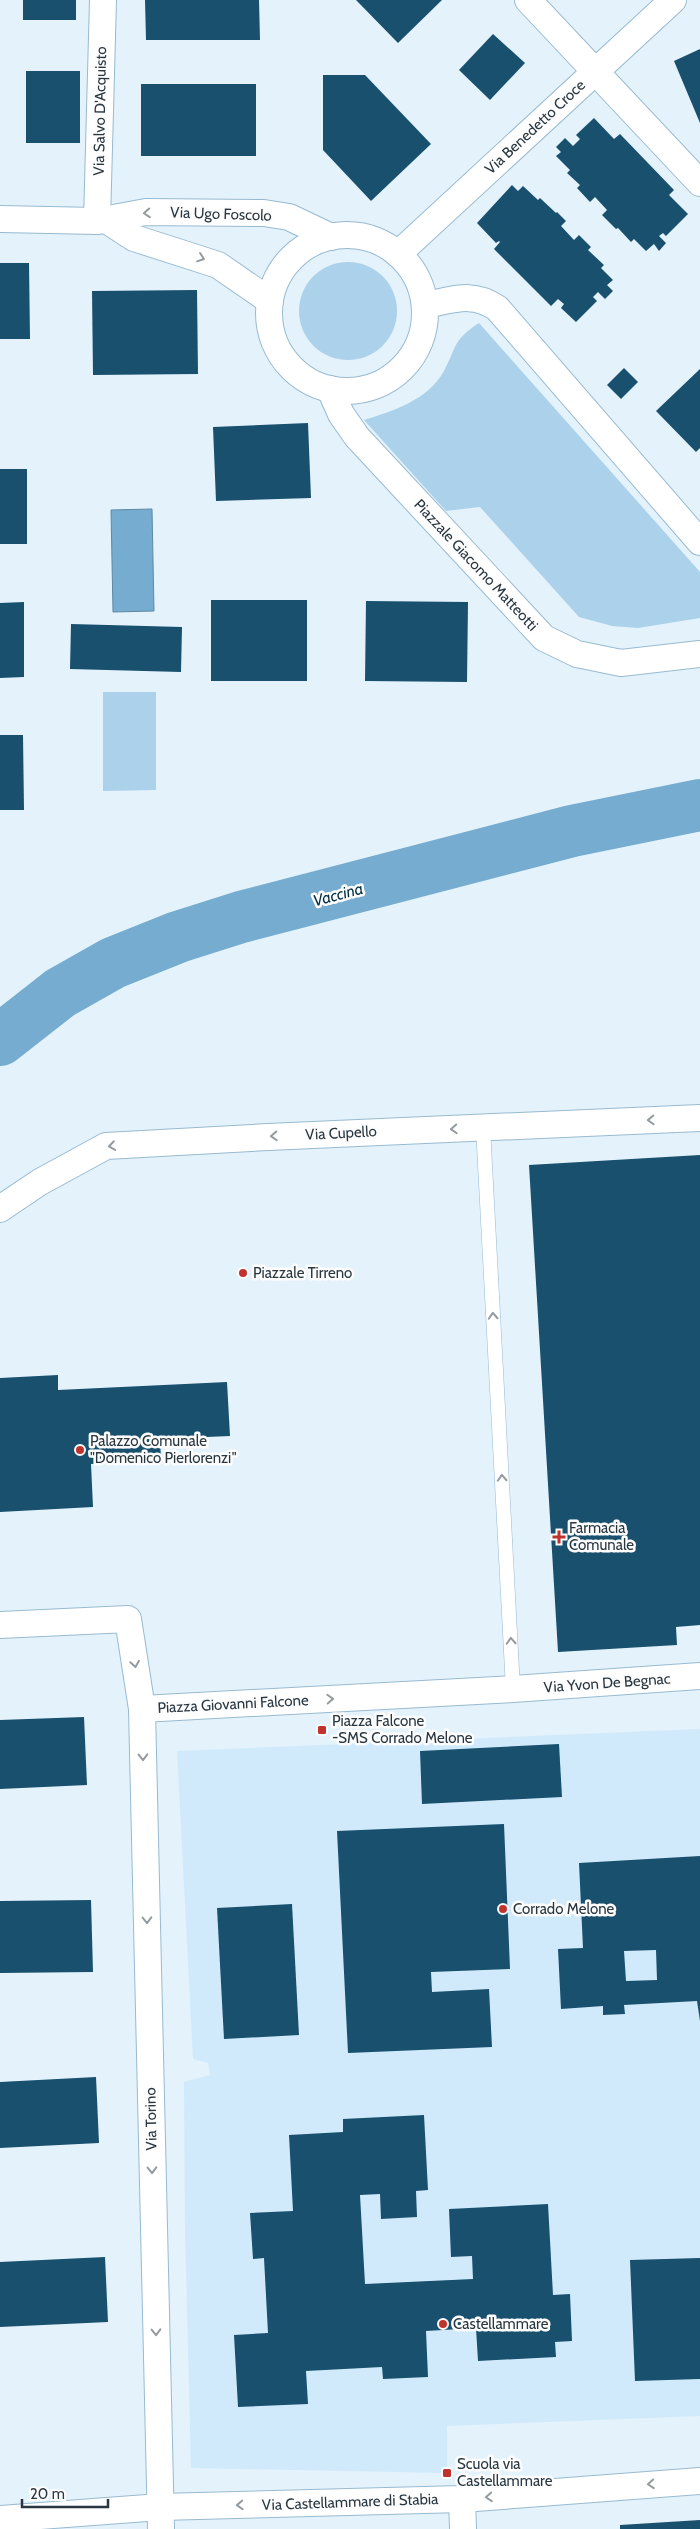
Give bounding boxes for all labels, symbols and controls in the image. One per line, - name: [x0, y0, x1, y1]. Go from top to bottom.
- street label: Via Salvo D'Acquisto: [90, 46, 110, 176]
- street label: Via Benedetto Croce: [481, 76, 589, 178]
- street label: Via Ugo Foscolo: [170, 203, 272, 225]
- one-way arrow: [143, 207, 151, 218]
- one-way arrow: [196, 252, 205, 262]
- street label: Piazzale Giacomo Matteotti: [410, 496, 542, 634]
- water label: Vaccina: [311, 879, 365, 910]
- one-way arrow: [647, 1115, 655, 1126]
- street label: Via Cupello: [305, 1122, 377, 1144]
- one-way arrow: [450, 1123, 458, 1134]
- one-way arrow: [270, 1131, 278, 1142]
- one-way arrow: [108, 1140, 116, 1151]
- place label: Piazzale Tirreno: [253, 1264, 352, 1282]
- marker: Piazzale Tirreno: [237, 1267, 249, 1279]
- one-way arrow: [488, 1312, 499, 1320]
- place label: Palazzo Comunale "Domenico Pierlorenzi": [90, 1432, 237, 1467]
- marker: Palazzo Comunale "Domenico Pierlorenzi": [74, 1444, 86, 1456]
- one-way arrow: [497, 1474, 508, 1482]
- place label: Farmacia Comunale: [569, 1519, 634, 1554]
- marker: Farmacia Comunale: [553, 1531, 565, 1543]
- one-way arrow: [506, 1636, 516, 1644]
- one-way arrow: [129, 1660, 140, 1668]
- street label: Via Yvon De Begnac: [543, 1670, 671, 1696]
- street label: Piazza Giovanni Falcone: [157, 1691, 309, 1717]
- one-way arrow: [327, 1693, 335, 1704]
- place label: Piazza Falcone -SMS Corrado Melone: [332, 1712, 473, 1747]
- marker: Piazza Falcone -SMS Corrado Melone: [316, 1724, 328, 1736]
- one-way arrow: [138, 1754, 148, 1762]
- place label: Corrado Melone: [513, 1900, 615, 1918]
- marker: Corrado Melone: [497, 1903, 509, 1915]
- one-way arrow: [141, 1916, 152, 1924]
- street label: Via Torino: [141, 2087, 161, 2151]
- one-way arrow: [147, 2166, 158, 2174]
- place label: Castellammare: [453, 2315, 549, 2333]
- marker: Castellammare: [437, 2318, 449, 2330]
- one-way arrow: [151, 2328, 161, 2336]
- place label: Scuola via Castellammare: [457, 2455, 553, 2490]
- marker: Scuola via Castellammare: [441, 2467, 453, 2479]
- scale bar: [22, 2476, 109, 2508]
- one-way arrow: [647, 2479, 655, 2490]
- text: 20 m: [30, 2485, 65, 2503]
- street label: Via Castellammare di Stabia: [261, 2490, 439, 2514]
- one-way arrow: [485, 2491, 493, 2502]
- one-way arrow: [235, 2500, 243, 2510]

